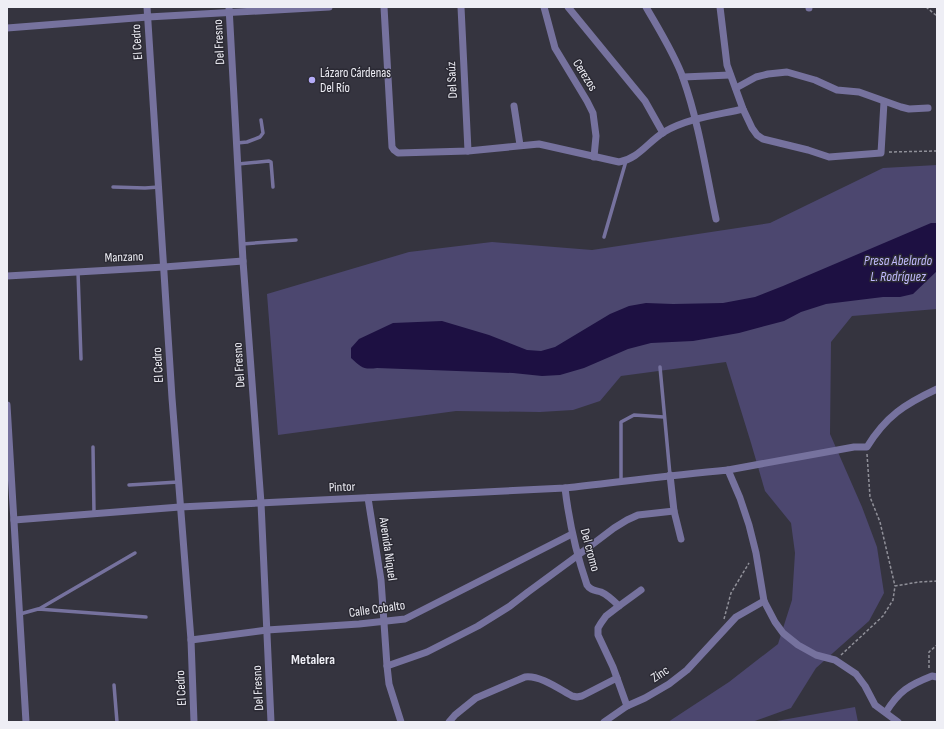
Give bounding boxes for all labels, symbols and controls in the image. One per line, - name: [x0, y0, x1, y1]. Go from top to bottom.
- street label: Del Fresno: [210, 19, 228, 65]
- street label: El Cedro: [128, 24, 146, 60]
- street label: Cerezos: [569, 56, 601, 94]
- street label: Del Saúz: [443, 61, 461, 99]
- place label: Lázaro Cárdenas Del Río: [320, 65, 391, 96]
- marker: Lázaro Cárdenas Del Río: [307, 75, 317, 85]
- street label: Manzano: [104, 248, 144, 266]
- water label: Presa Abelardo L. Rodríguez: [864, 252, 932, 285]
- street label: Del Fresno: [229, 342, 249, 388]
- street label: El Cedro: [149, 347, 167, 383]
- street label: Pintor: [328, 479, 356, 495]
- street label: Avenida Niquel: [376, 515, 400, 582]
- street label: Del cromo: [577, 527, 603, 573]
- street label: Calle Cobalto: [348, 597, 406, 621]
- district label: Metalera: [291, 651, 335, 668]
- street label: Zinc: [648, 662, 672, 686]
- street label: Del Fresno: [249, 665, 267, 711]
- street label: El Cedro: [172, 670, 190, 706]

